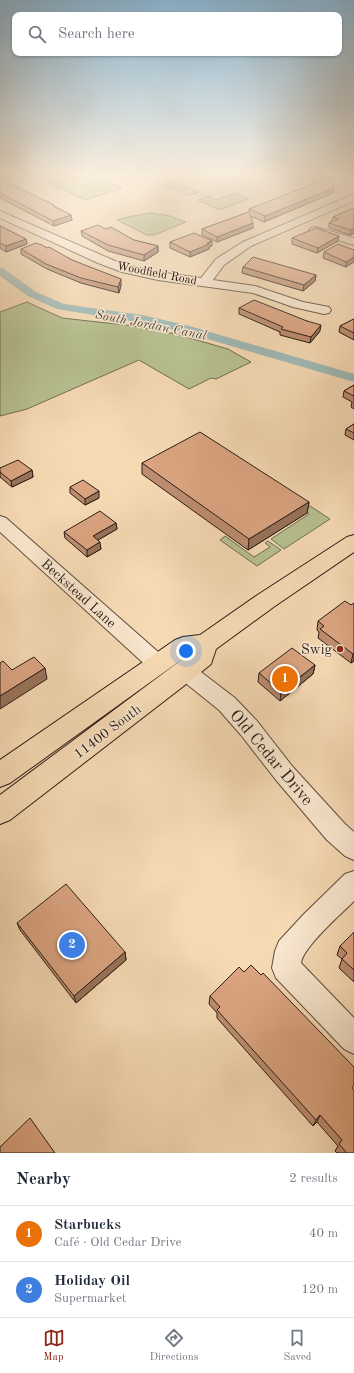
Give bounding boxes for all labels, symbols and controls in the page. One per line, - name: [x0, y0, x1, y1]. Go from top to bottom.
- search box: [12, 12, 342, 56]
- icon: search: [26, 23, 48, 45]
- text: Search here: [58, 27, 135, 42]
- street label: Woodfield Road: [116, 260, 198, 288]
- water label: South Jordan Canal: [94, 308, 208, 343]
- street label: Beckstead Lane: [38, 557, 118, 631]
- your location: [176, 641, 196, 661]
- place label: Swig: [301, 643, 332, 657]
- marker: Swig: [335, 644, 345, 654]
- pin: 1: [272, 664, 298, 694]
- street label: 11400 South: [71, 702, 144, 762]
- street label: Old Cedar Drive: [226, 707, 316, 809]
- pin: 2: [59, 930, 85, 960]
- text: Nearby: [16, 1171, 71, 1188]
- text: 2 results: [289, 1172, 338, 1185]
- text: Starbucks: [54, 1218, 121, 1233]
- text: 1: [25, 1227, 33, 1240]
- text: 40 m: [309, 1227, 338, 1240]
- text: Café · Old Cedar Drive: [54, 1236, 181, 1249]
- text: Holiday Oil: [54, 1274, 130, 1289]
- text: 2: [25, 1283, 33, 1296]
- text: 120 m: [301, 1283, 338, 1296]
- text: Supermarket: [54, 1292, 126, 1305]
- tab: Map: [43, 1327, 65, 1365]
- tab: Directions: [150, 1327, 198, 1365]
- tab: Saved: [283, 1327, 311, 1365]

